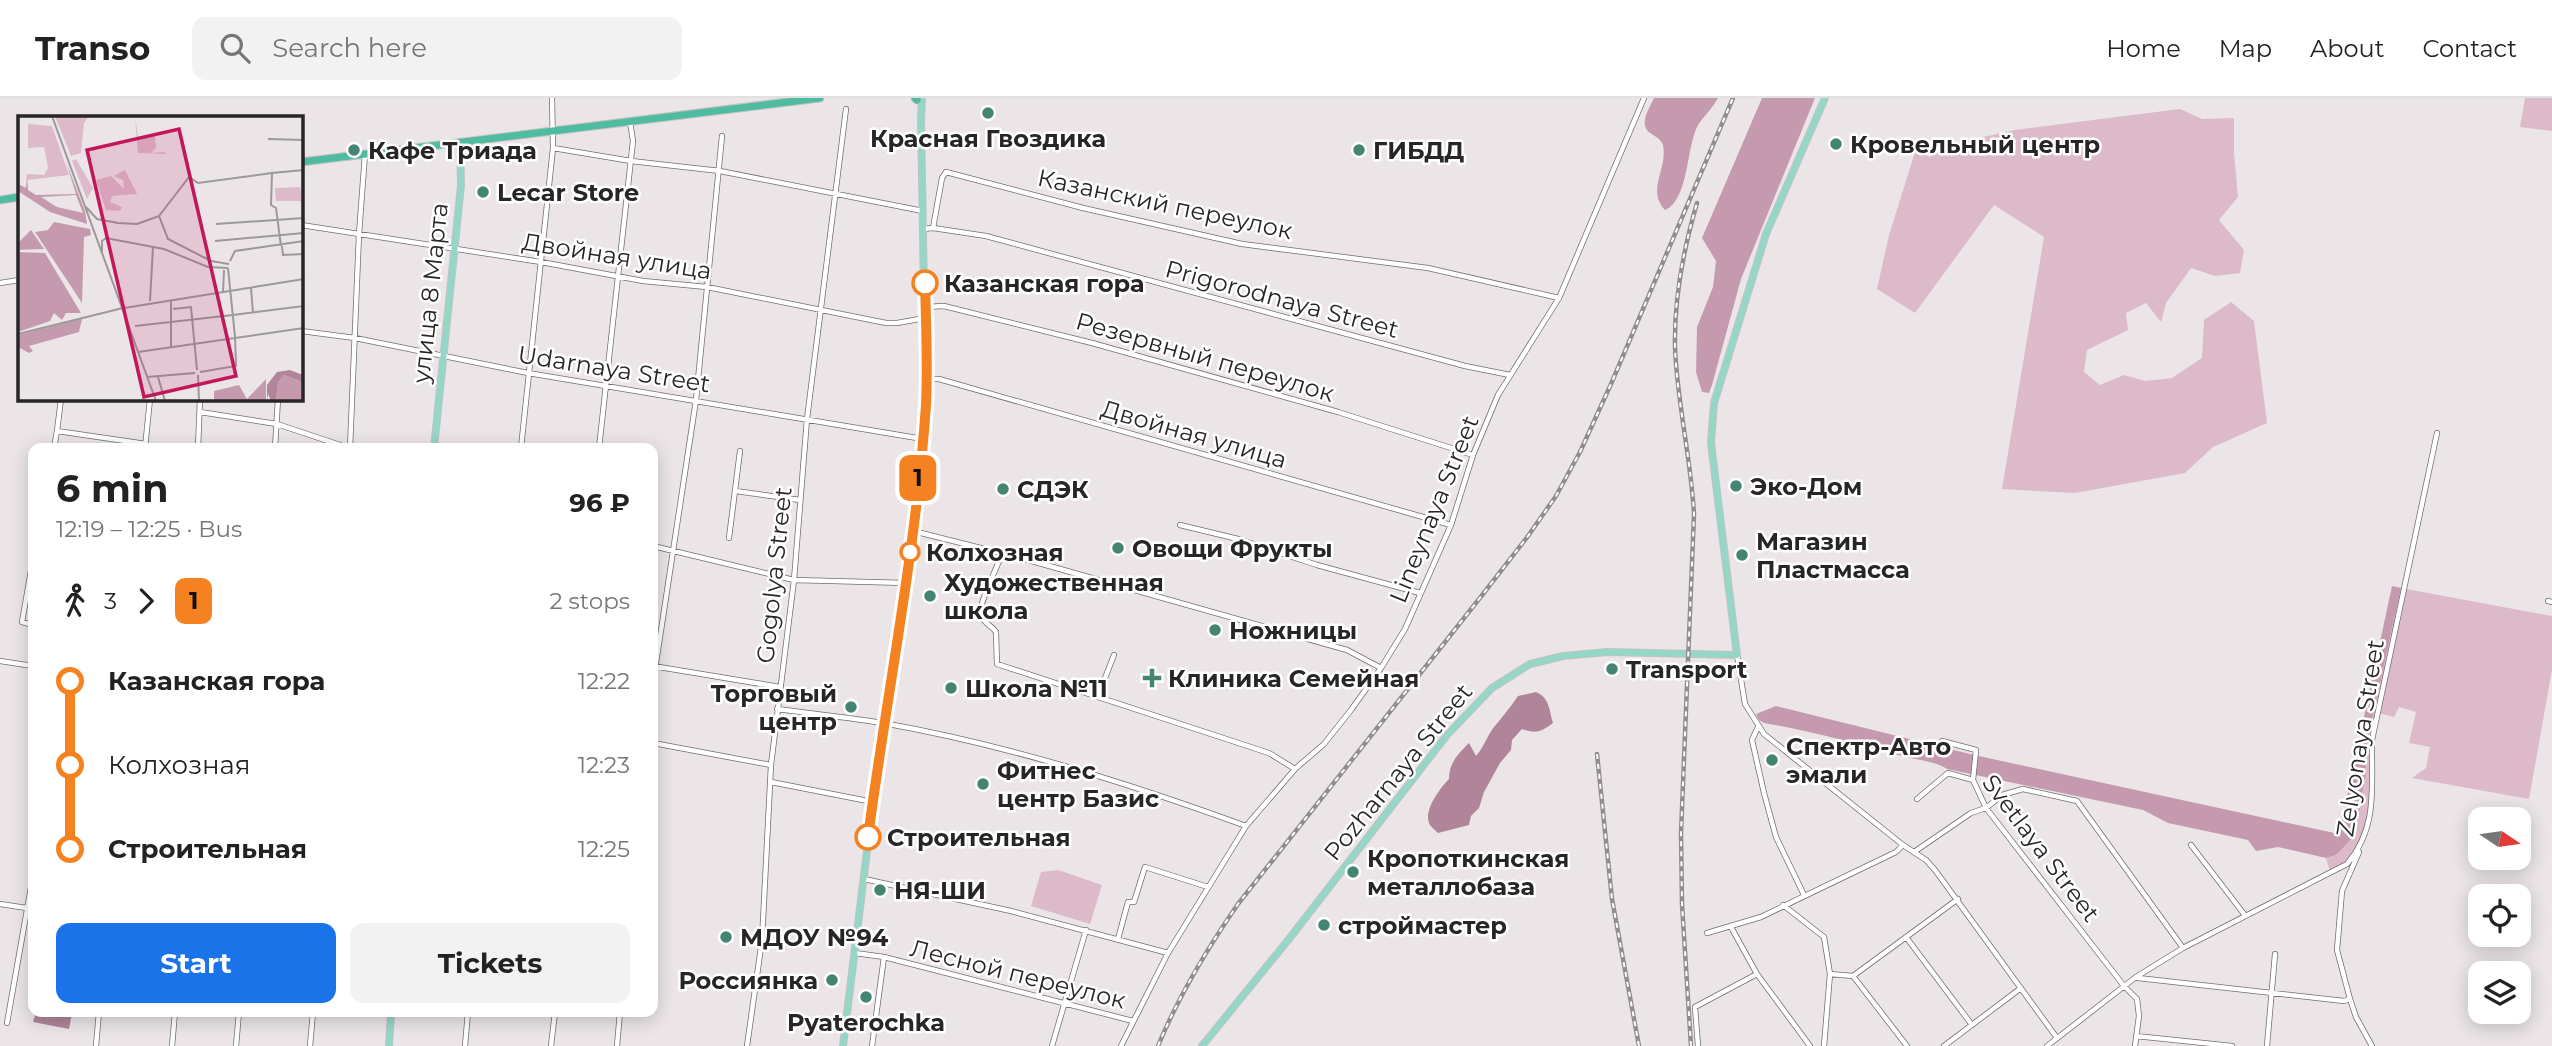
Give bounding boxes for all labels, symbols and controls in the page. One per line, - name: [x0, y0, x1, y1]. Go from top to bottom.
- search box: [192, 17, 682, 80]
- text: Transo: [35, 28, 150, 68]
- icon: search: [216, 29, 254, 67]
- text: Search here: [272, 32, 427, 64]
- text: Home: [2106, 34, 2181, 63]
- text: Map: [2219, 34, 2272, 63]
- text: About: [2310, 34, 2384, 63]
- text: Contact: [2422, 34, 2517, 63]
- marker: Красная Гвоздика: [980, 105, 996, 121]
- inset map: [18, 116, 303, 401]
- place label: Красная Гвоздика: [870, 124, 1106, 153]
- place label: Кровельный центр: [1850, 130, 2100, 159]
- place label: Кафе Триада: [368, 136, 537, 165]
- place label: ГИБДД: [1373, 136, 1464, 165]
- marker: Кровельный центр: [1828, 136, 1844, 152]
- marker: Кафе Триада: [346, 142, 362, 158]
- marker: ГИБДД: [1351, 142, 1367, 158]
- street label: Казанский переулок: [1035, 163, 1295, 245]
- place label: Lecar Store: [497, 178, 639, 207]
- marker: Lecar Store: [475, 184, 491, 200]
- street label: улица 8 Марта: [406, 201, 454, 386]
- street label: Двойная улица: [520, 227, 714, 285]
- street label: Prigorodnaya Street: [1162, 254, 1402, 344]
- place label: Казанская гора: [944, 269, 1145, 298]
- marker: Казанская гора: [912, 270, 938, 296]
- street label: Резервный переулок: [1072, 306, 1338, 408]
- street label: Udarnaya Street: [516, 339, 712, 399]
- street label: Двойная улица: [1098, 394, 1290, 474]
- street label: Lineynaya Street: [1383, 411, 1485, 607]
- line badge: 1: [895, 455, 941, 501]
- text: 1: [913, 463, 923, 492]
- text: 6 min: [56, 465, 169, 512]
- place label: Эко-Дом: [1750, 472, 1862, 501]
- place label: СДЭК: [1017, 475, 1089, 504]
- marker: Эко-Дом: [1728, 478, 1744, 494]
- marker: СДЭК: [995, 481, 1011, 497]
- street label: Gogolya Street: [750, 485, 798, 665]
- text: 96 ₽: [569, 487, 630, 519]
- text: 12:19 – 12:25 · Bus: [56, 515, 242, 543]
- place label: Магазин Пластмасса: [1756, 527, 1910, 584]
- place label: Овощи Фрукты: [1132, 534, 1333, 563]
- place label: Колхозная: [926, 538, 1064, 567]
- marker: Овощи Фрукты: [1110, 540, 1126, 556]
- marker: Колхозная: [900, 542, 920, 562]
- marker: Магазин Пластмасса: [1734, 547, 1750, 563]
- place label: Художественная школа: [944, 568, 1164, 625]
- icon: walk: [56, 582, 94, 620]
- icon: forward: [127, 582, 165, 620]
- text: 1: [189, 586, 198, 615]
- text: 3: [104, 587, 117, 615]
- text: 2 stops: [550, 587, 630, 615]
- marker: Художественная школа: [922, 588, 938, 604]
- place label: Ножницы: [1229, 616, 1357, 645]
- marker: Ножницы: [1207, 622, 1223, 638]
- street label: Zelyonaya Street: [2330, 637, 2390, 839]
- place label: Transport: [1626, 655, 1748, 684]
- marker: Transport: [1604, 661, 1620, 677]
- place label: Клиника Семейная: [1168, 664, 1419, 693]
- text: Казанская гора: [108, 665, 325, 697]
- text: 12:22: [578, 667, 630, 695]
- marker: Клиника Семейная: [1142, 668, 1162, 688]
- place label: Школа №11: [965, 674, 1108, 703]
- street label: Pozharnaya Street: [1318, 677, 1478, 866]
- place label: Торговый центр: [711, 679, 837, 736]
- marker: Школа №11: [943, 680, 959, 696]
- marker: Торговый центр: [843, 699, 859, 715]
- place label: Спектр-Авто эмали: [1786, 732, 1951, 789]
- text: Колхозная: [108, 749, 250, 781]
- text: 12:23: [578, 751, 630, 779]
- marker: Спектр-Авто эмали: [1764, 752, 1780, 768]
- place label: Фитнес центр Базис: [997, 756, 1159, 813]
- street label: Svetlaya Street: [1976, 769, 2106, 928]
- marker: Фитнес центр Базис: [975, 776, 991, 792]
- north arrow: [2468, 807, 2530, 870]
- map controls: [2468, 807, 2531, 1024]
- place label: Строительная: [887, 823, 1071, 852]
- marker: Строительная: [855, 824, 881, 850]
- text: Строительная: [108, 833, 307, 865]
- text: 12:25: [578, 835, 630, 863]
- place label: Кропоткинская металлобаза: [1367, 844, 1569, 901]
- marker: Кропоткинская металлобаза: [1345, 864, 1361, 880]
- place label: НЯ-ШИ: [894, 876, 986, 905]
- marker: НЯ-ШИ: [872, 882, 888, 898]
- button: locate: [2468, 884, 2531, 947]
- place label: строймастер: [1338, 911, 1507, 940]
- marker: строймастер: [1316, 917, 1332, 933]
- button: Start: [56, 923, 336, 1003]
- button: Tickets: [350, 923, 630, 1003]
- place label: МДОУ №94: [740, 923, 889, 952]
- marker: МДОУ №94: [718, 929, 734, 945]
- street label: Лесной переулок: [907, 933, 1129, 1015]
- button: layers: [2468, 961, 2531, 1024]
- place label: Россиянка: [679, 966, 818, 995]
- marker: Россиянка: [824, 972, 840, 988]
- marker: Pyaterochka: [858, 989, 874, 1005]
- place label: Pyaterochka: [787, 1008, 945, 1037]

